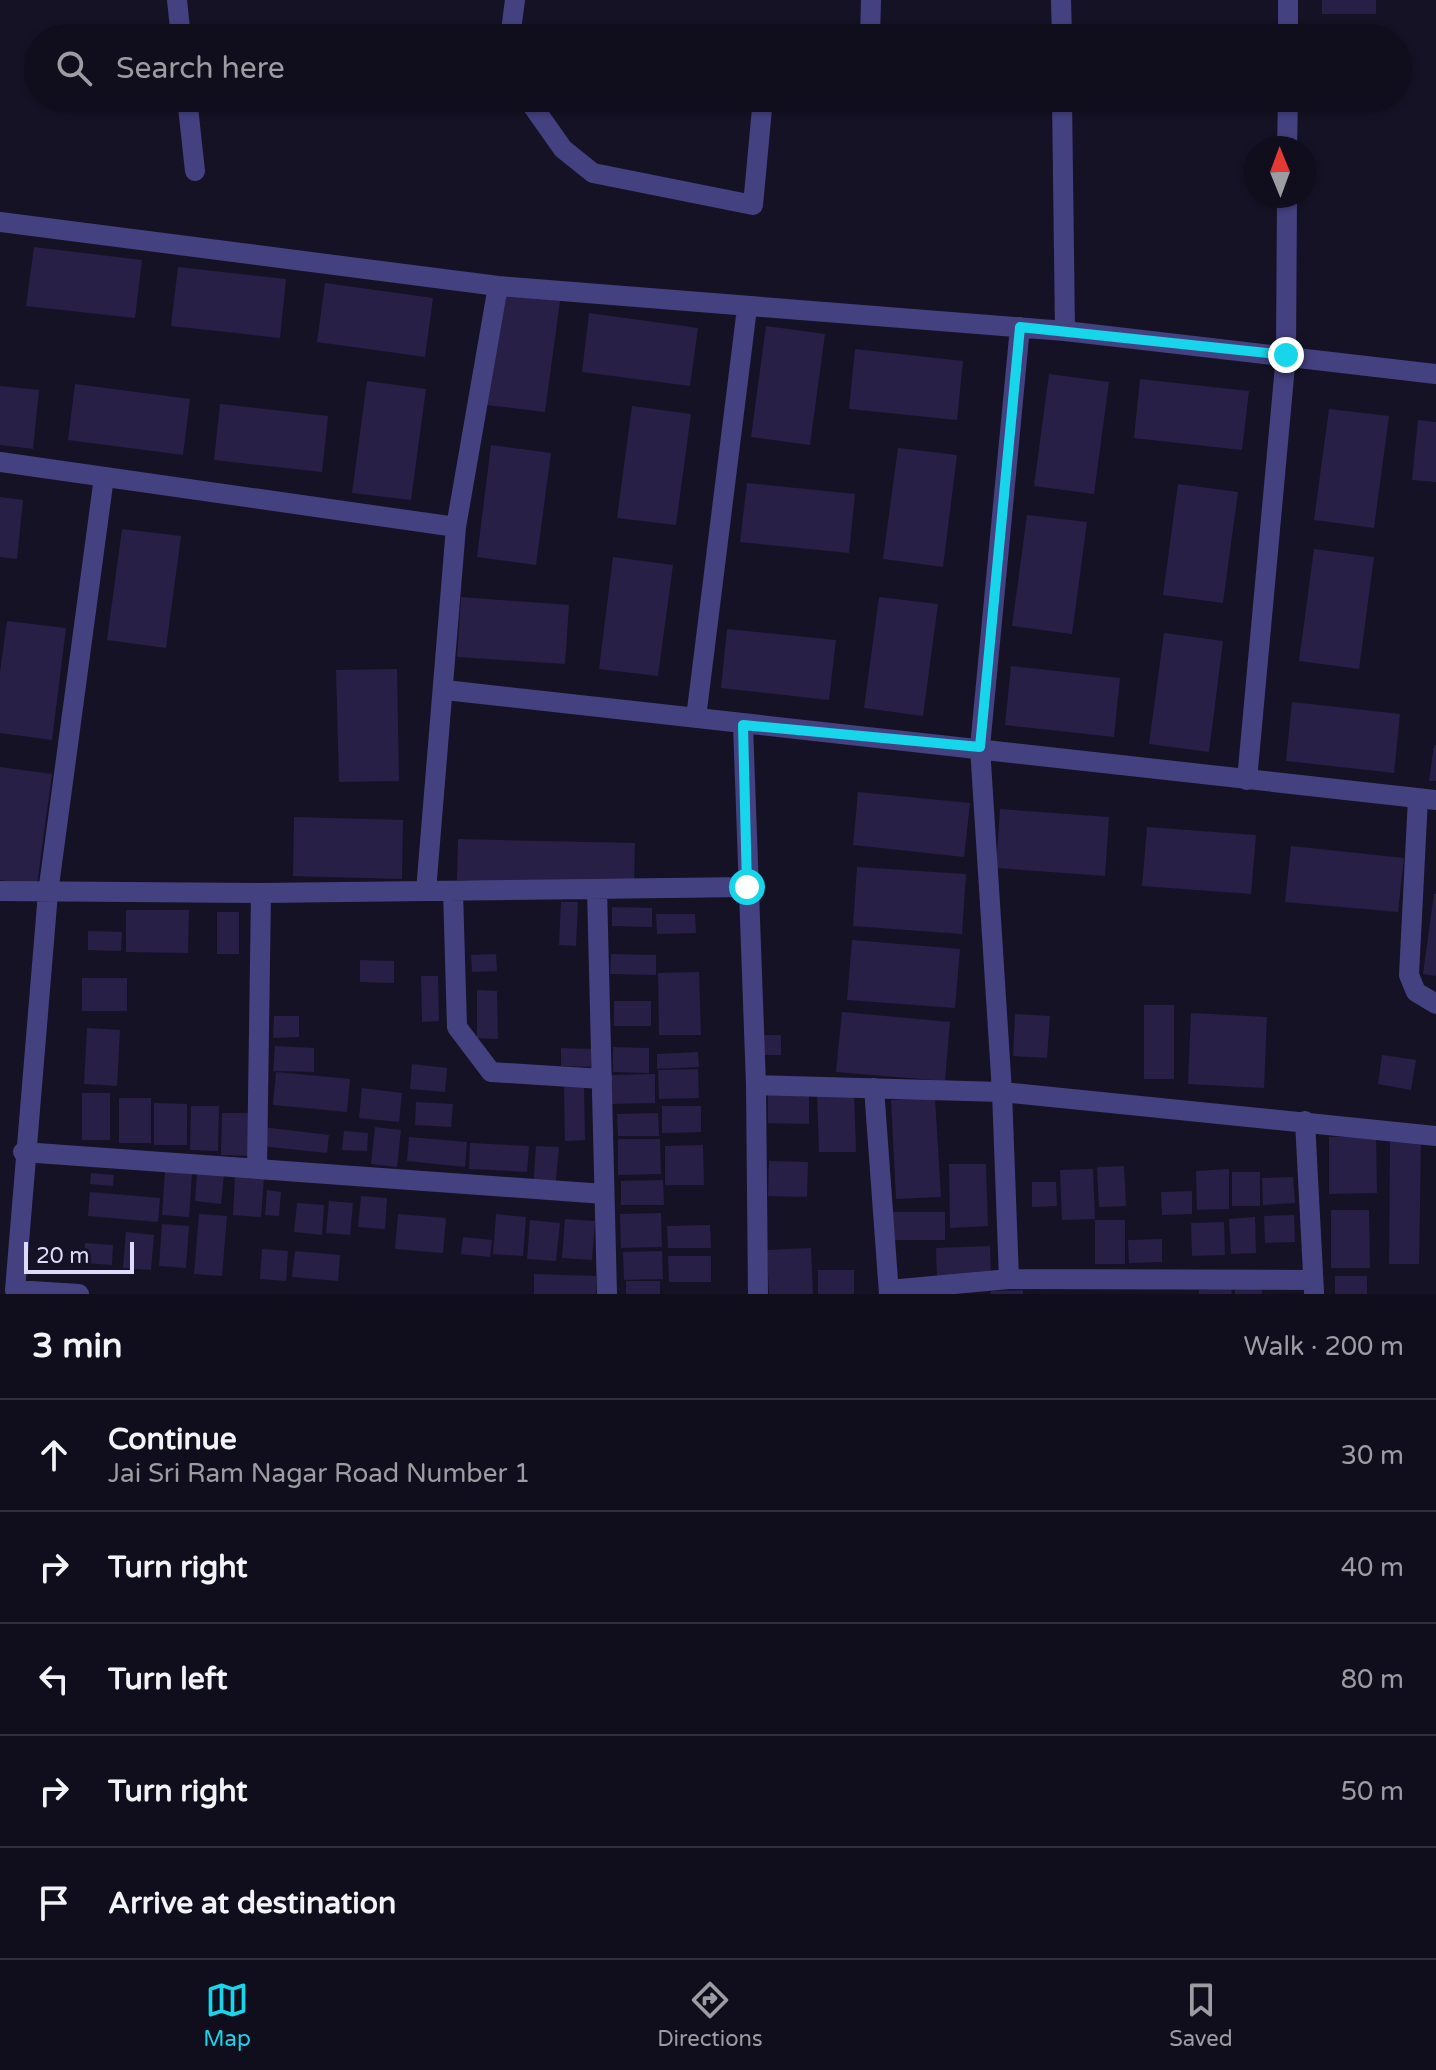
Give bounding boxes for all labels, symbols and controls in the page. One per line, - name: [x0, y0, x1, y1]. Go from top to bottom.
- search box: [24, 24, 1412, 112]
- icon: search: [52, 46, 96, 90]
- text: Search here: [116, 50, 285, 87]
- north arrow: [1244, 136, 1316, 208]
- route end: [1268, 337, 1304, 373]
- route start: [729, 869, 765, 905]
- scale bar: [24, 1238, 134, 1274]
- text: 20 m: [36, 1243, 90, 1269]
- text: 3 min: [32, 1326, 123, 1367]
- text: Walk · 200 m: [1244, 1331, 1404, 1362]
- text: Continue: [108, 1421, 237, 1458]
- icon: ahead: [32, 1433, 76, 1477]
- text: 30 m: [1341, 1440, 1404, 1471]
- text: Jai Sri Ram Nagar Road Number 1: [108, 1458, 530, 1489]
- icon: right: [32, 1545, 76, 1589]
- text: Turn right: [108, 1549, 248, 1586]
- text: 40 m: [1341, 1552, 1404, 1583]
- icon: left: [32, 1657, 76, 1701]
- text: Turn left: [108, 1661, 227, 1698]
- text: 80 m: [1341, 1664, 1404, 1695]
- icon: right: [32, 1769, 76, 1813]
- text: Turn right: [108, 1773, 248, 1810]
- text: 50 m: [1341, 1776, 1404, 1807]
- icon: arrive: [32, 1881, 76, 1925]
- text: Arrive at destination: [108, 1885, 396, 1922]
- tab: Map: [203, 1978, 251, 2052]
- tab: Directions: [657, 1978, 763, 2052]
- tab: Saved: [1169, 1978, 1233, 2052]

